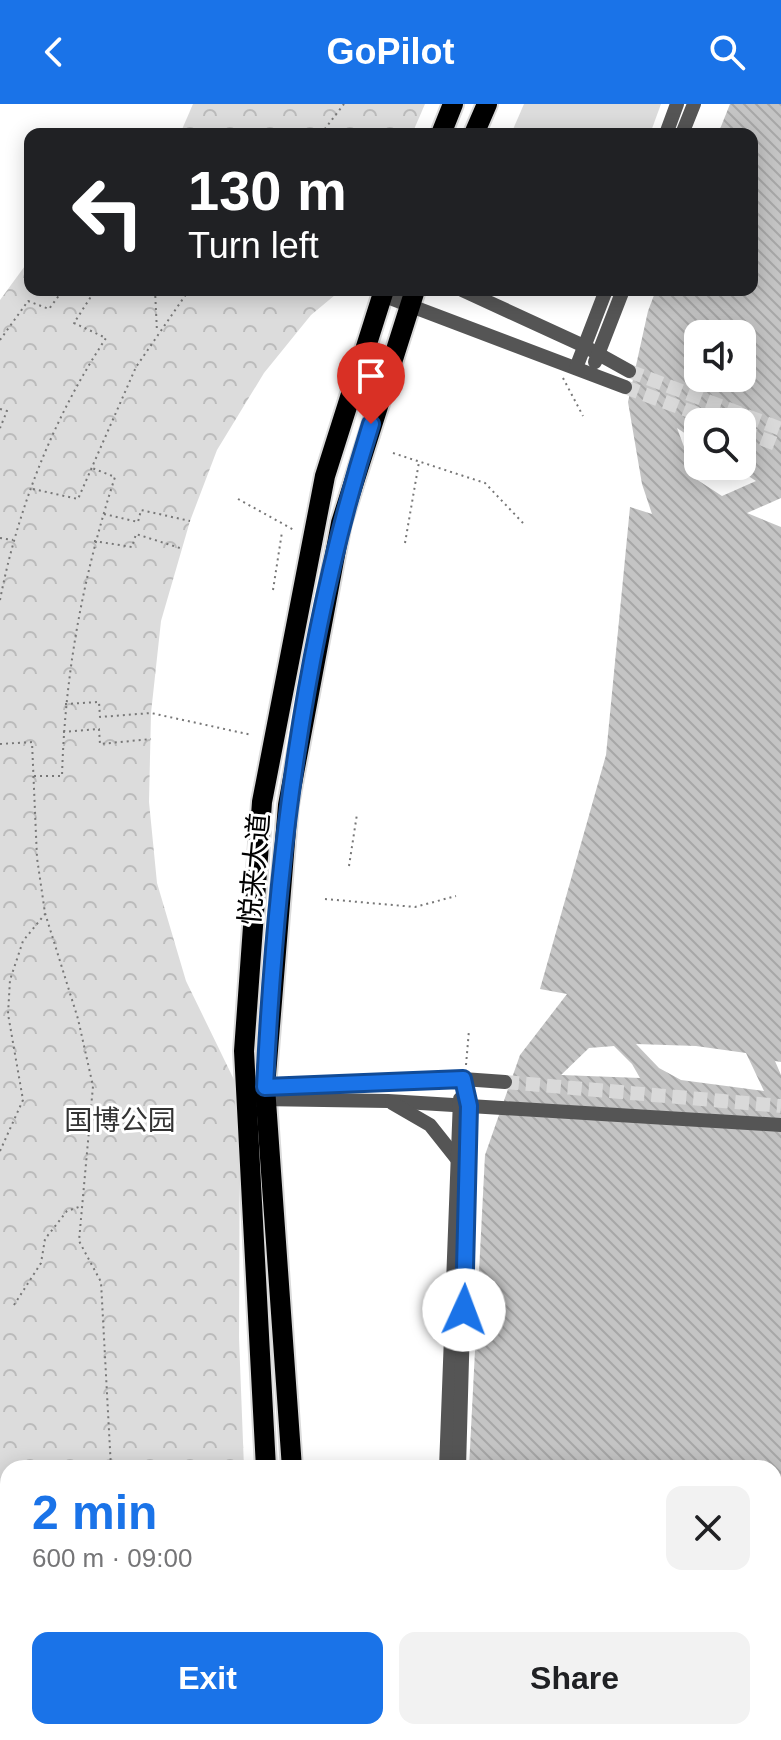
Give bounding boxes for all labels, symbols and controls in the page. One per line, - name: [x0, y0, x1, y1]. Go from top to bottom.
- icon: back: [32, 30, 76, 74]
- icon: search: [705, 30, 749, 74]
- text: GoPilot: [327, 31, 455, 72]
- text: 130 m: [188, 159, 347, 222]
- icon: left: [56, 160, 160, 264]
- text: Turn left: [188, 225, 319, 266]
- map controls: [684, 320, 756, 480]
- button: sound: [684, 320, 756, 392]
- pin: [337, 342, 405, 424]
- icon: arrive: [349, 354, 393, 398]
- button: search: [684, 408, 756, 480]
- street label: 悦来大道: [234, 812, 275, 926]
- park label: 国博公园: [64, 1105, 176, 1136]
- position arrow: [422, 1268, 506, 1352]
- text: 2 min: [32, 1486, 157, 1539]
- button: close: [666, 1486, 750, 1570]
- text: 600 m · 09:00: [32, 1543, 192, 1573]
- button: Exit: [32, 1632, 383, 1724]
- button: Share: [399, 1632, 750, 1724]

